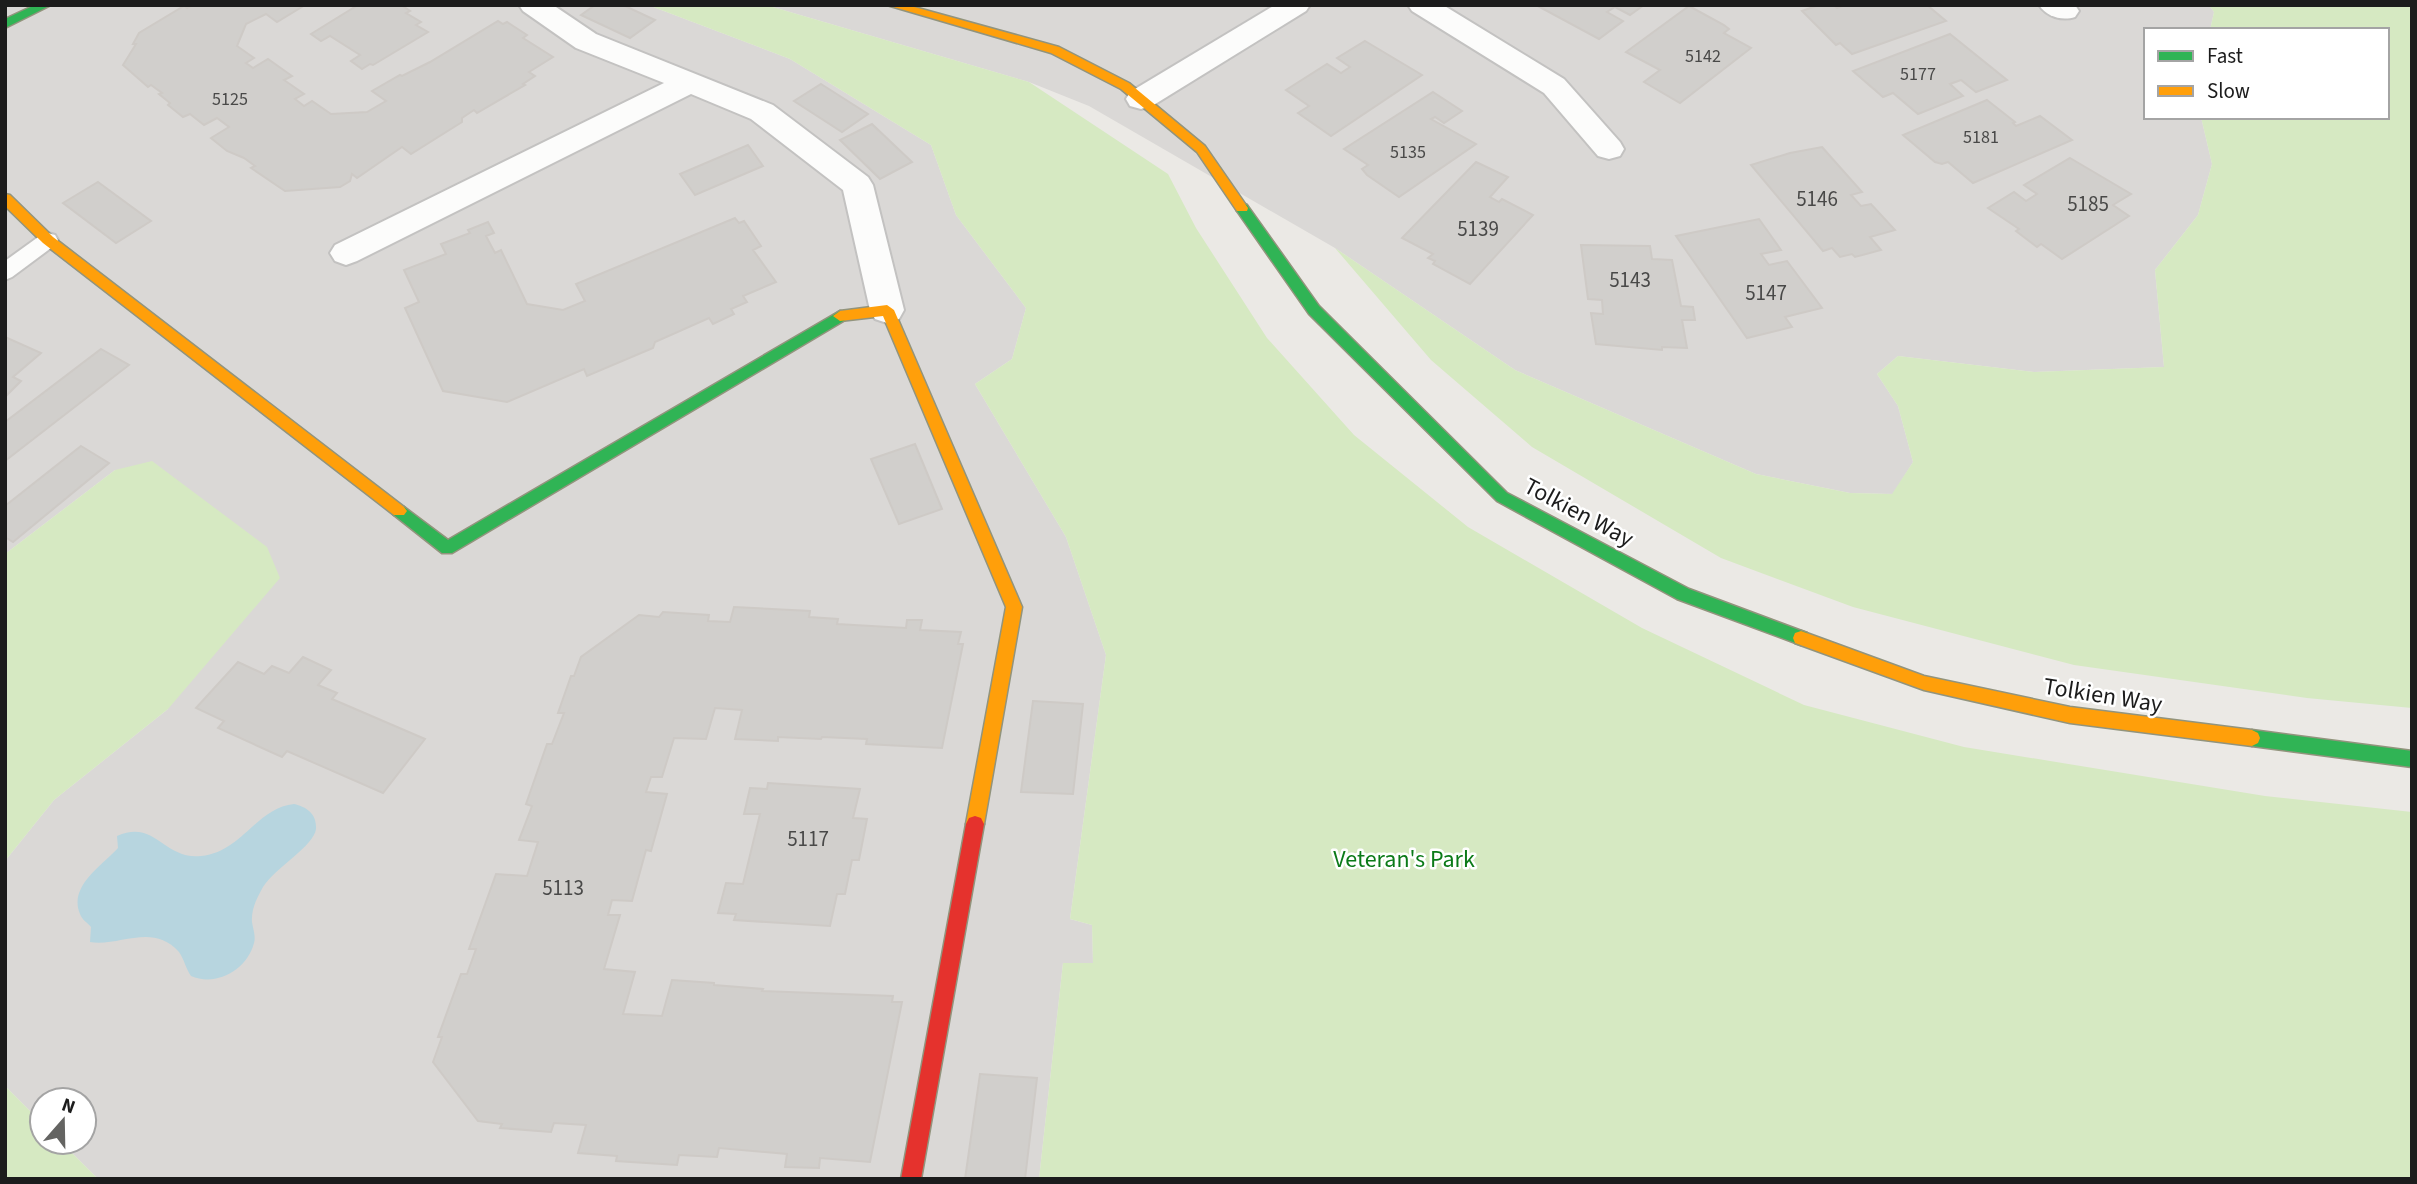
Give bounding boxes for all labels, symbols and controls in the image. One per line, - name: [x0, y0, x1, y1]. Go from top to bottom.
- legend: [2144, 28, 2389, 119]
- text: Fast: [2207, 41, 2243, 71]
- house number: 5142: [1685, 44, 1721, 69]
- house number: 5177: [1900, 62, 1936, 87]
- text: Slow: [2207, 76, 2250, 106]
- house number: 5125: [212, 87, 248, 112]
- house number: 5181: [1963, 125, 1999, 150]
- house number: 5135: [1390, 140, 1426, 165]
- house number: 5146: [1796, 184, 1838, 214]
- house number: 5185: [2067, 189, 2109, 219]
- house number: 5139: [1457, 214, 1499, 244]
- house number: 5143: [1609, 265, 1651, 295]
- house number: 5147: [1745, 278, 1787, 308]
- street label: Tolkien Way: [1518, 469, 1640, 556]
- street label: Tolkien Way: [2041, 669, 2165, 722]
- house number: 5117: [787, 824, 829, 854]
- park label: Veteran's Park: [1333, 842, 1475, 877]
- house number: 5113: [542, 873, 584, 903]
- north arrow: [28, 1086, 98, 1156]
- text: N: [58, 1092, 79, 1121]

